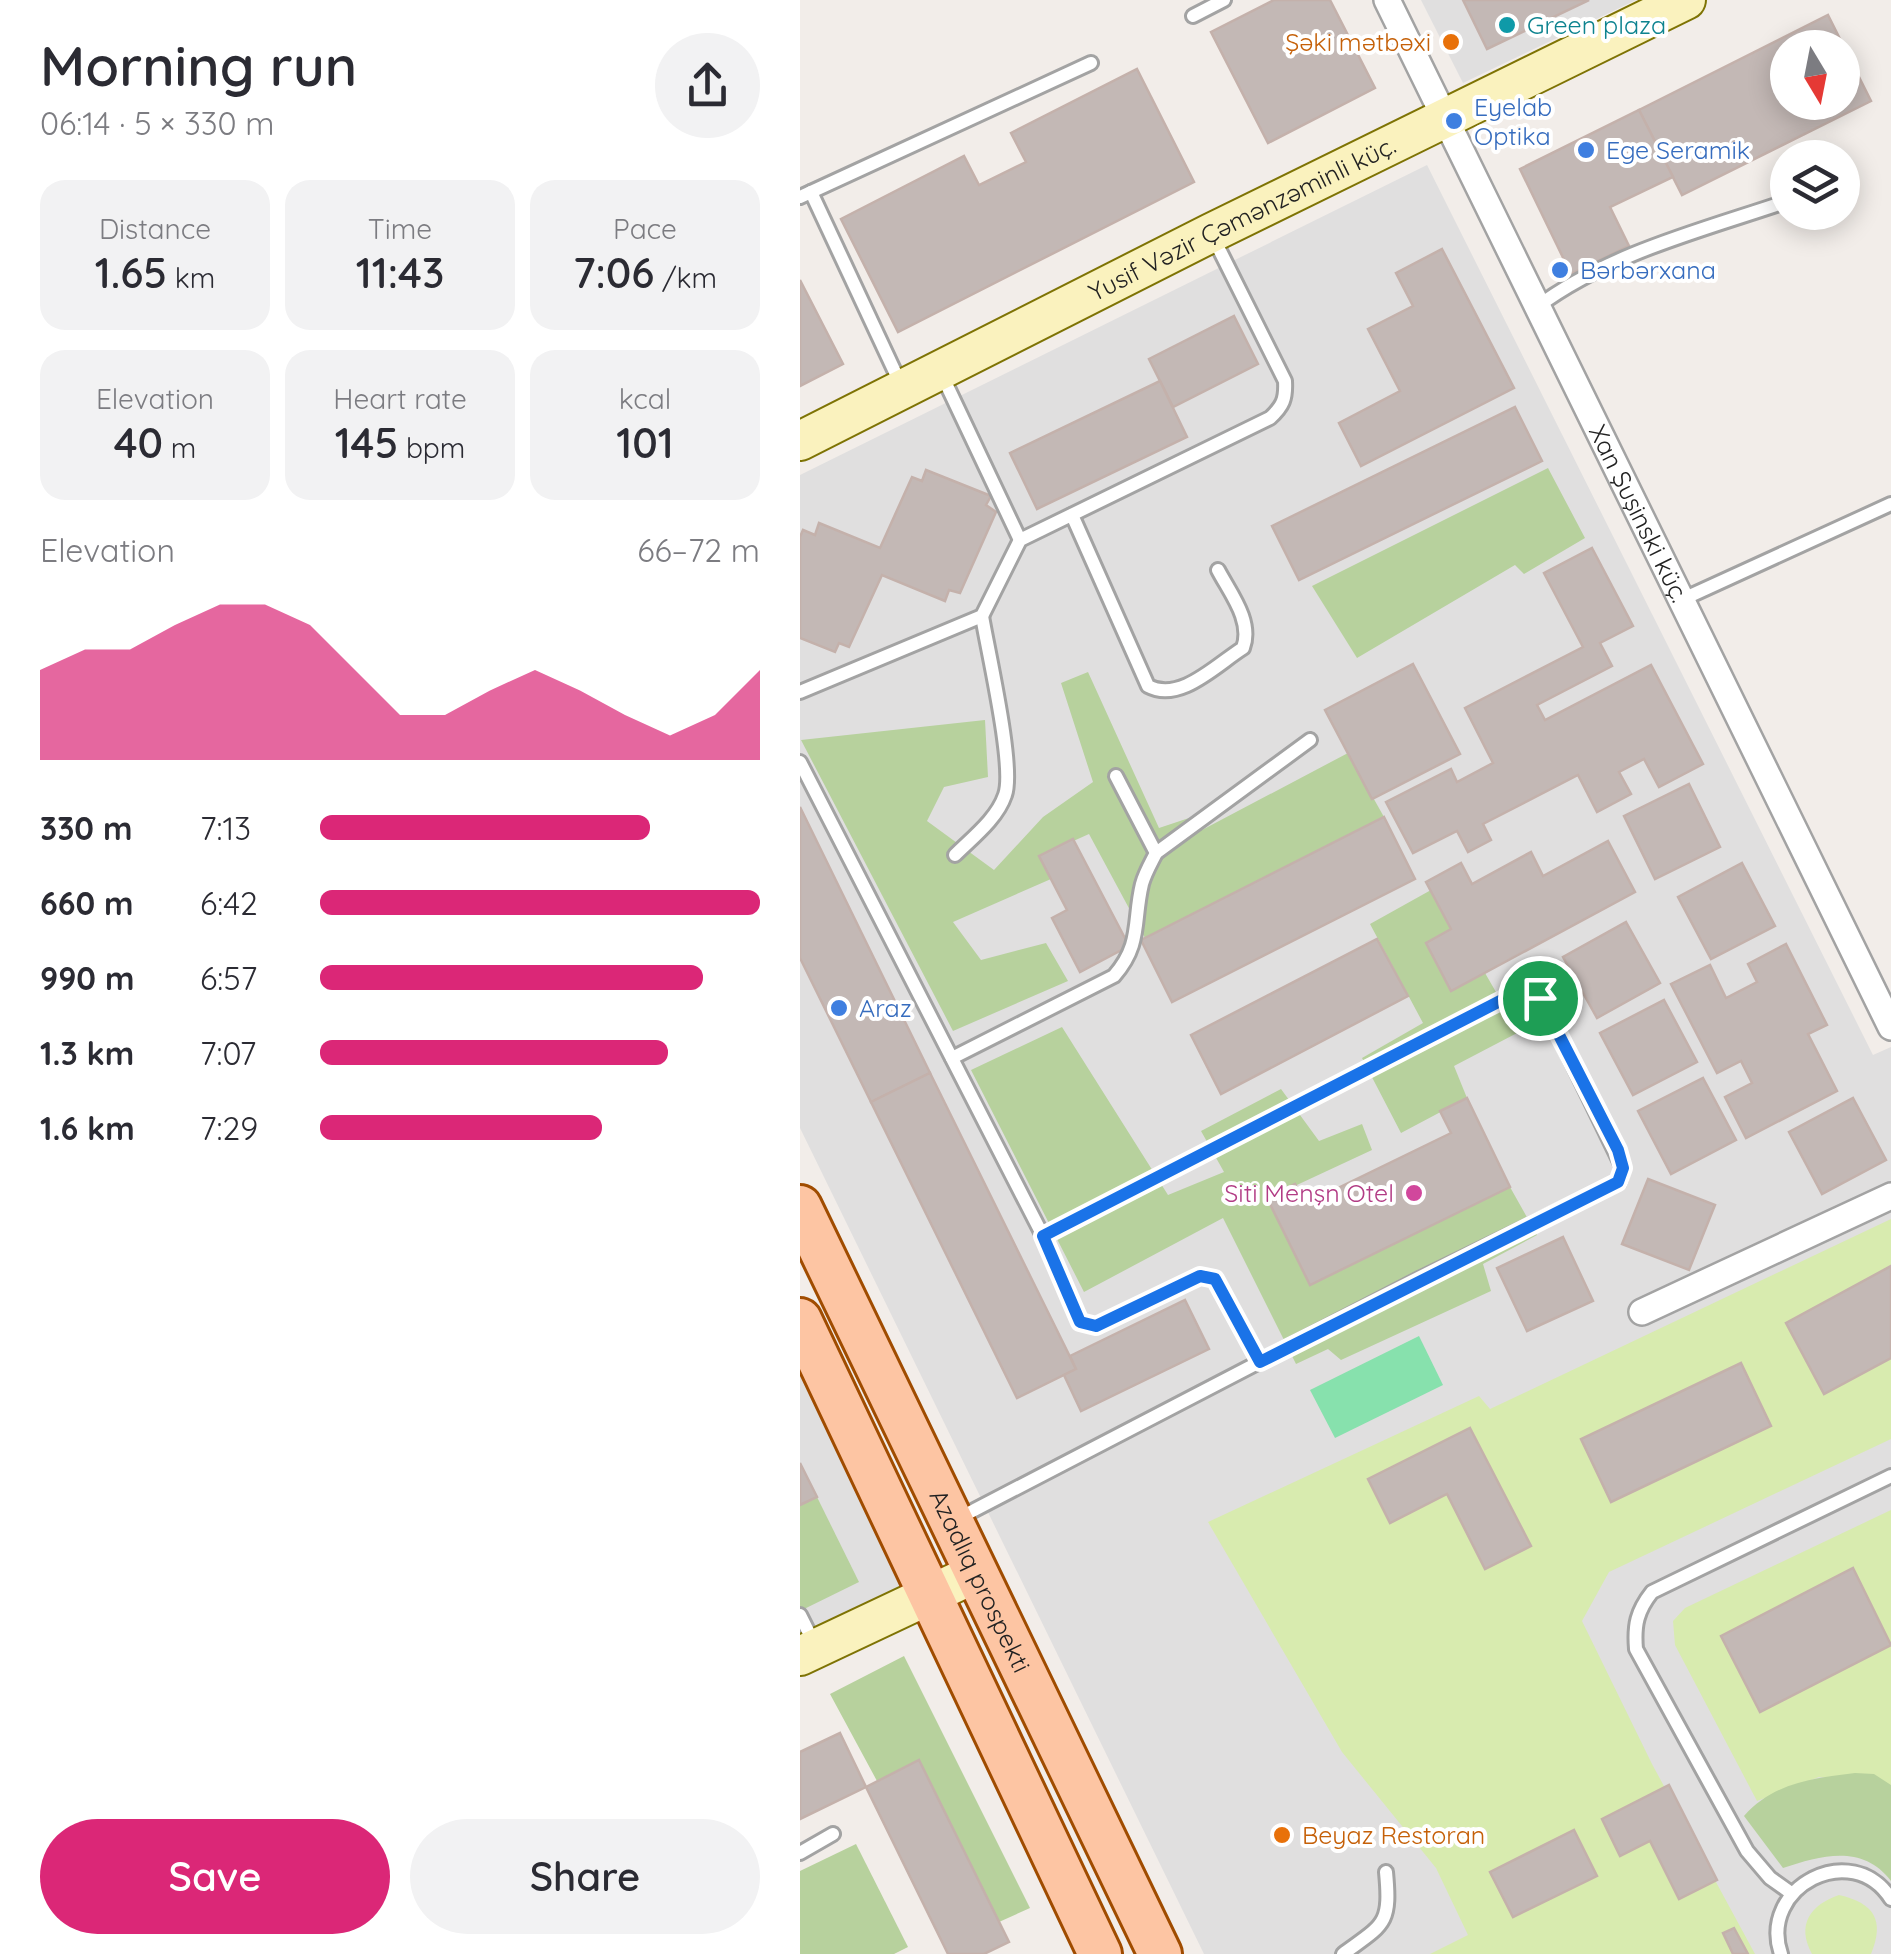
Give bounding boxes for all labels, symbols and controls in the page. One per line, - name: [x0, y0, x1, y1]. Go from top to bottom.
- place label: Green plaza: [1527, 9, 1666, 40]
- marker: Green plaza: [1496, 14, 1518, 36]
- place label: Şəki mətbəxi: [1285, 26, 1431, 57]
- north arrow: [1770, 30, 1860, 120]
- map controls: [1770, 30, 1860, 230]
- text: Morning run: [40, 31, 357, 100]
- marker: Şəki mətbəxi: [1440, 31, 1462, 53]
- button: share: [655, 33, 760, 138]
- place label: Eyelab Optika: [1474, 91, 1552, 151]
- text: 06:14 · 5 × 330 m: [40, 103, 274, 143]
- marker: Eyelab Optika: [1443, 110, 1465, 132]
- street label: Yusif Vəzir Çəmənzəminli küç.: [1083, 129, 1401, 307]
- place label: Ege Seramik: [1606, 134, 1750, 165]
- marker: Ege Seramik: [1575, 139, 1597, 161]
- button: layers: [1770, 140, 1860, 230]
- text: Distance: [99, 211, 211, 246]
- text: Time: [368, 211, 432, 246]
- text: Pace: [613, 211, 677, 246]
- text: 1.65: [95, 246, 167, 299]
- text: 11:43: [356, 246, 444, 299]
- text: 7:06: [573, 246, 654, 299]
- place label: Bərbərxana: [1580, 254, 1716, 285]
- marker: Bərbərxana: [1549, 259, 1571, 281]
- text: km: [167, 260, 215, 295]
- text: /km: [654, 260, 717, 295]
- text: Elevation: [96, 381, 214, 416]
- text: Heart rate: [333, 381, 467, 416]
- text: kcal: [619, 381, 671, 416]
- text: 40: [114, 416, 163, 469]
- text: 145: [335, 416, 398, 469]
- text: 101: [616, 416, 674, 469]
- street label: Xan Şuşinski küç.: [1583, 419, 1696, 607]
- text: m: [163, 430, 196, 465]
- text: bpm: [398, 430, 465, 465]
- text: Elevation: [40, 530, 175, 570]
- text: 66–72 m: [637, 530, 760, 570]
- text: 330 m: [40, 808, 132, 848]
- text: 7:13: [200, 808, 251, 848]
- text: 660 m: [40, 883, 134, 923]
- text: 6:42: [200, 883, 258, 923]
- pin: [1498, 956, 1583, 1041]
- text: 990 m: [40, 958, 134, 998]
- text: 6:57: [200, 958, 257, 998]
- icon: arrive: [1513, 971, 1568, 1026]
- place label: Araz: [859, 992, 912, 1023]
- marker: Araz: [828, 997, 850, 1019]
- text: 1.3 km: [40, 1033, 134, 1073]
- text: 7:07: [200, 1033, 256, 1073]
- text: 1.6 km: [40, 1108, 135, 1148]
- text: 7:29: [200, 1108, 258, 1148]
- place label: Siti Menşn Otel: [1224, 1177, 1394, 1208]
- marker: Siti Menşn Otel: [1403, 1182, 1425, 1204]
- street label: Azadlıq prospekti: [923, 1484, 1038, 1677]
- button: Save: [40, 1819, 390, 1934]
- button: Share: [410, 1819, 760, 1934]
- place label: Beyaz Restoran: [1302, 1819, 1485, 1850]
- marker: Beyaz Restoran: [1271, 1824, 1293, 1846]

